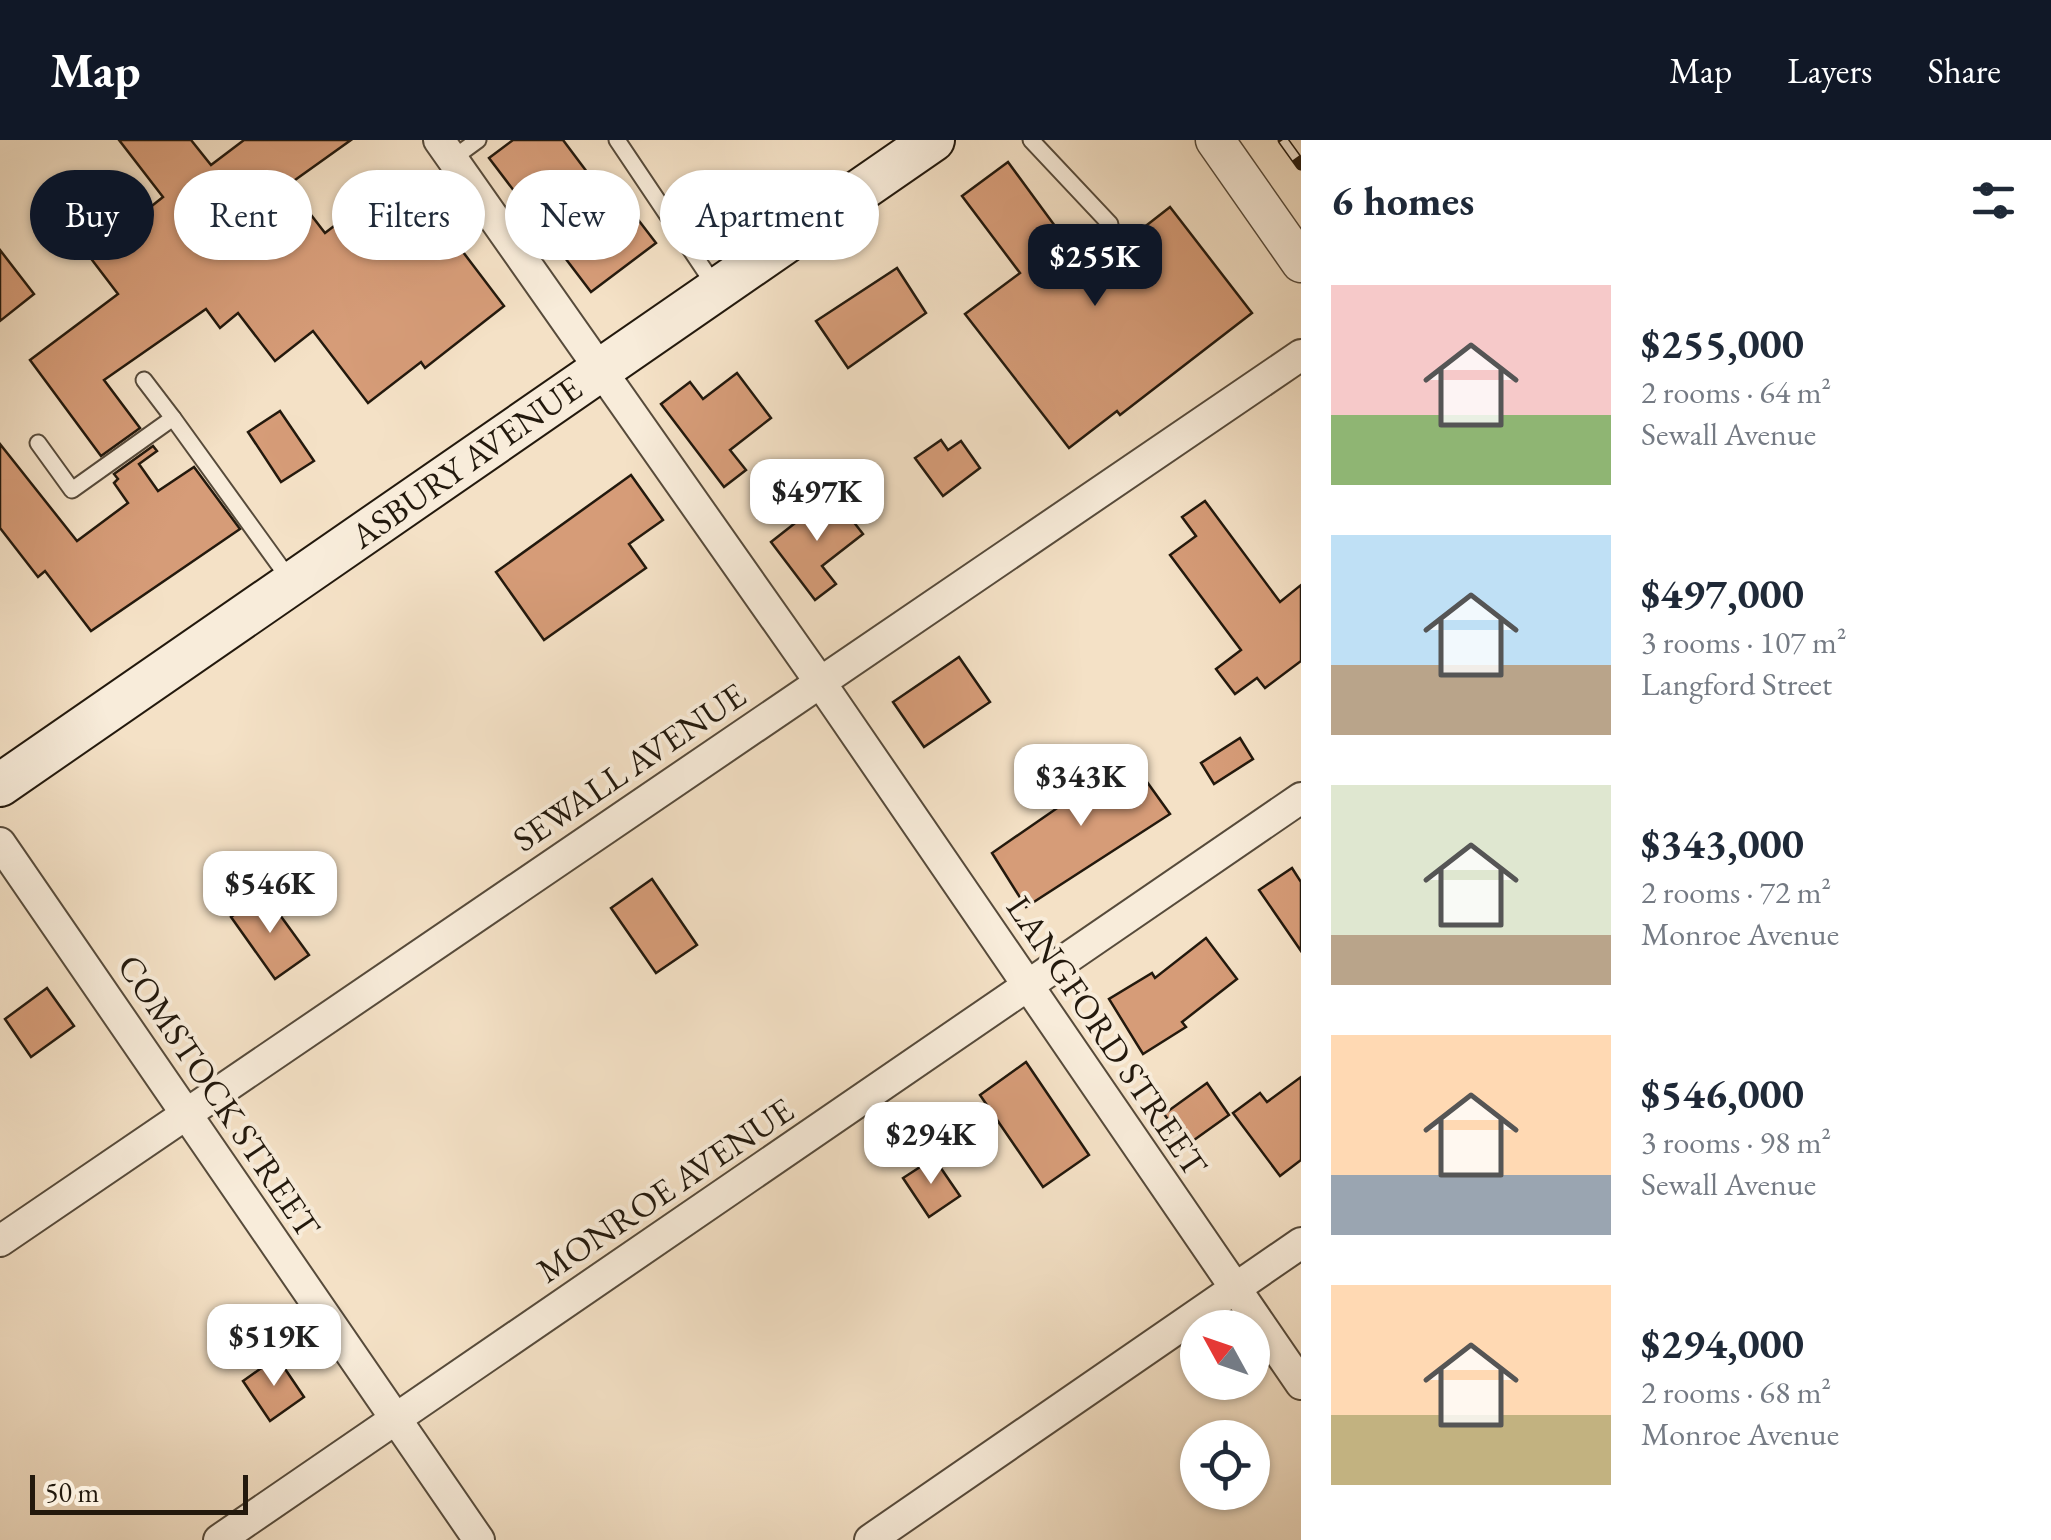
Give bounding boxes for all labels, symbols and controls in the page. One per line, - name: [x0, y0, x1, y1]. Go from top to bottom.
- text: Map: [50, 39, 141, 101]
- text: Map: [1669, 48, 1732, 93]
- text: Layers: [1787, 48, 1872, 93]
- text: Share: [1927, 48, 2001, 93]
- chip: Buy: [30, 170, 154, 260]
- chip: Rent: [174, 170, 312, 260]
- chip: Filters: [332, 170, 485, 260]
- chip: New: [505, 170, 640, 260]
- chip: Apartment: [660, 170, 879, 260]
- text: 6 homes: [1331, 173, 1474, 228]
- icon: filters: [1966, 173, 2021, 228]
- pin: $255K: [1025, 224, 1165, 309]
- text: $255K: [1050, 235, 1140, 277]
- text: $255,000: [1641, 316, 1804, 371]
- icon: home: [1411, 325, 1531, 445]
- street label: ASBURY AVENUE: [341, 365, 590, 559]
- text: 2 rooms · 64 m²: [1641, 371, 1831, 413]
- text: Sewall Avenue: [1641, 413, 1816, 455]
- pin: $497K: [747, 459, 887, 544]
- text: $497K: [772, 470, 862, 512]
- text: $497,000: [1641, 566, 1804, 621]
- icon: home: [1411, 575, 1531, 695]
- text: 3 rooms · 107 m²: [1641, 621, 1847, 663]
- text: Langford Street: [1641, 663, 1832, 705]
- street label: SEWALL AVENUE: [504, 672, 754, 861]
- pin: $343K: [1011, 744, 1151, 829]
- text: $343K: [1036, 755, 1126, 797]
- text: $343,000: [1641, 816, 1804, 871]
- icon: home: [1411, 825, 1531, 945]
- pin: $546K: [200, 851, 340, 936]
- text: $546K: [225, 862, 315, 904]
- text: 2 rooms · 72 m²: [1641, 871, 1831, 913]
- street label: LANGFORD STREET: [997, 887, 1218, 1185]
- text: Monroe Avenue: [1641, 913, 1839, 955]
- street label: COMSTOCK STREET: [108, 945, 331, 1246]
- text: $546,000: [1641, 1066, 1804, 1121]
- icon: home: [1411, 1075, 1531, 1195]
- street label: MONROE AVENUE: [528, 1087, 802, 1292]
- pin: $294K: [861, 1102, 1001, 1187]
- text: $294K: [886, 1113, 976, 1155]
- text: 3 rooms · 98 m²: [1641, 1121, 1831, 1163]
- text: Sewall Avenue: [1641, 1163, 1816, 1205]
- pin: $519K: [204, 1304, 344, 1389]
- north arrow: [1180, 1310, 1270, 1400]
- map controls: [1180, 1310, 1270, 1510]
- text: $519K: [229, 1315, 319, 1357]
- text: $294,000: [1641, 1316, 1804, 1371]
- icon: home: [1411, 1325, 1531, 1445]
- text: 2 rooms · 68 m²: [1641, 1371, 1831, 1413]
- text: Monroe Avenue: [1641, 1413, 1839, 1455]
- button: locate: [1180, 1420, 1270, 1510]
- scale bar: [30, 1470, 248, 1514]
- text: 50 m: [45, 1474, 99, 1510]

